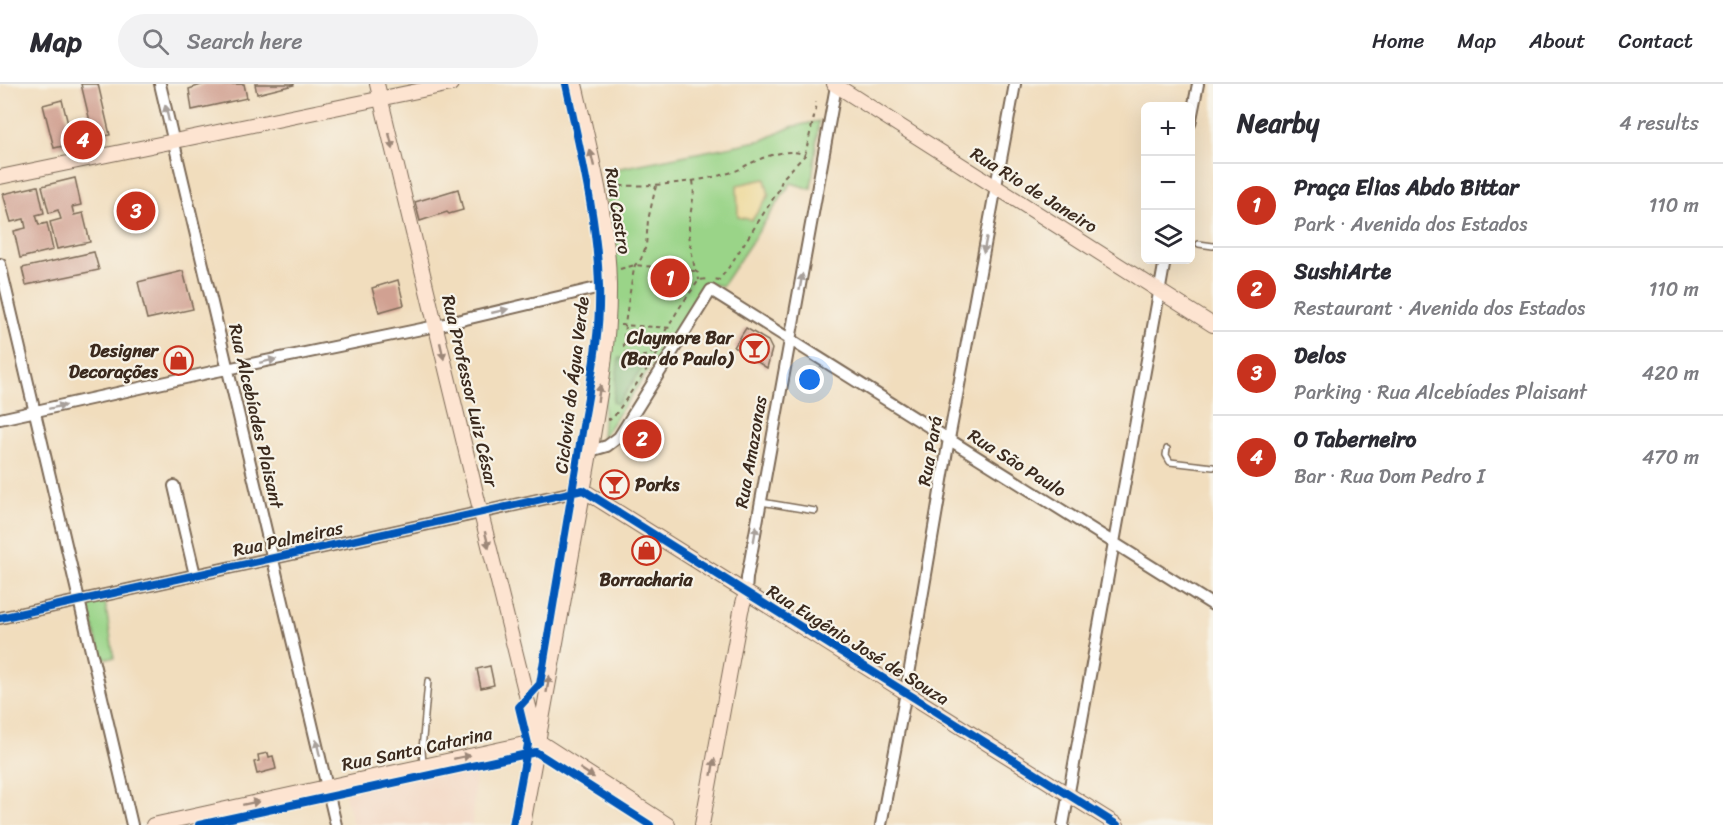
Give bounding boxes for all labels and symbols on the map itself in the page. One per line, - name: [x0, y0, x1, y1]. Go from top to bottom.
- one-way arrow: [162, 103, 172, 122]
- pin: 4: [64, 118, 103, 162]
- one-way arrow: [387, 132, 396, 151]
- street label: Rua Rio de Janeiro: [964, 138, 1104, 242]
- one-way arrow: [586, 149, 596, 168]
- street label: Rua Castro: [595, 165, 641, 257]
- pin: 3: [116, 188, 156, 234]
- one-way arrow: [980, 236, 989, 255]
- pin: 1: [650, 256, 690, 300]
- one-way arrow: [797, 272, 806, 291]
- street label: Rua Professor Luiz César: [432, 292, 508, 492]
- street label: Ciclovia do Água Verde: [545, 294, 599, 475]
- one-way arrow: [491, 305, 509, 315]
- street label: Rua Alcebíades Plaisant: [219, 321, 293, 512]
- place label: Claymore Bar (Bar do Paulo): [621, 322, 735, 375]
- bar icon: Claymore Bar (Bar do Paulo): [738, 332, 770, 364]
- place label: Designer Decorações: [69, 335, 160, 388]
- one-way arrow: [438, 341, 448, 360]
- shop icon: Designer Decorações: [163, 345, 195, 377]
- one-way arrow: [259, 356, 278, 365]
- your location: [795, 365, 824, 394]
- one-way arrow: [595, 384, 604, 403]
- street label: Rua Amazonas: [725, 393, 777, 511]
- one-way arrow: [48, 401, 66, 411]
- street label: Rua Pará: [908, 414, 952, 488]
- pin: 2: [622, 416, 662, 462]
- street label: Rua São Paulo: [961, 420, 1073, 506]
- bar icon: Porks: [598, 469, 630, 501]
- place label: Porks: [635, 469, 680, 501]
- street label: Rua Palmeiras: [230, 512, 347, 566]
- one-way arrow: [751, 525, 760, 544]
- one-way arrow: [483, 531, 493, 550]
- shop icon: Borracharia: [630, 535, 662, 567]
- place label: Borracharia: [599, 564, 694, 596]
- street label: Rua Eugênio José de Souza: [760, 576, 956, 714]
- one-way arrow: [544, 674, 553, 693]
- street label: Rua Santa Catarina: [339, 717, 496, 781]
- one-way arrow: [313, 738, 322, 757]
- one-way arrow: [452, 752, 471, 762]
- one-way arrow: [708, 758, 717, 777]
- one-way arrow: [579, 767, 595, 778]
- one-way arrow: [241, 798, 260, 808]

